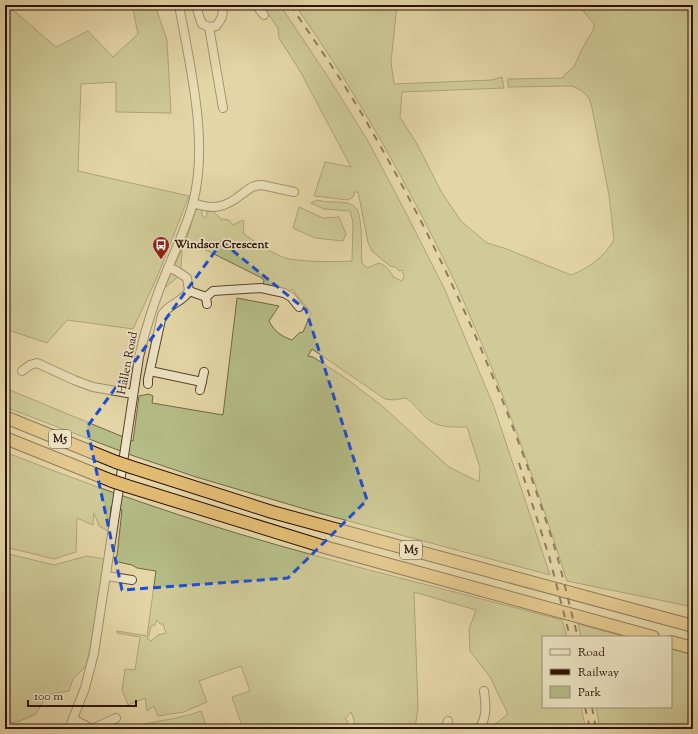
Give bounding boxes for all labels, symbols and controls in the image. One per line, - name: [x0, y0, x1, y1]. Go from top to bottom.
- bus stop icon: Windsor Crescent: [151, 235, 171, 260]
- place label: Windsor Crescent: [173, 236, 269, 254]
- street label: Hallen Road: [113, 330, 143, 396]
- road number: M5: [49, 430, 71, 448]
- road number: M5: [400, 541, 422, 559]
- legend: [542, 636, 672, 708]
- text: Road: [578, 644, 605, 662]
- text: Railway: [578, 664, 619, 682]
- scale bar: [28, 682, 136, 708]
- text: Park: [578, 684, 601, 702]
- text: 100 m: [34, 688, 63, 706]

